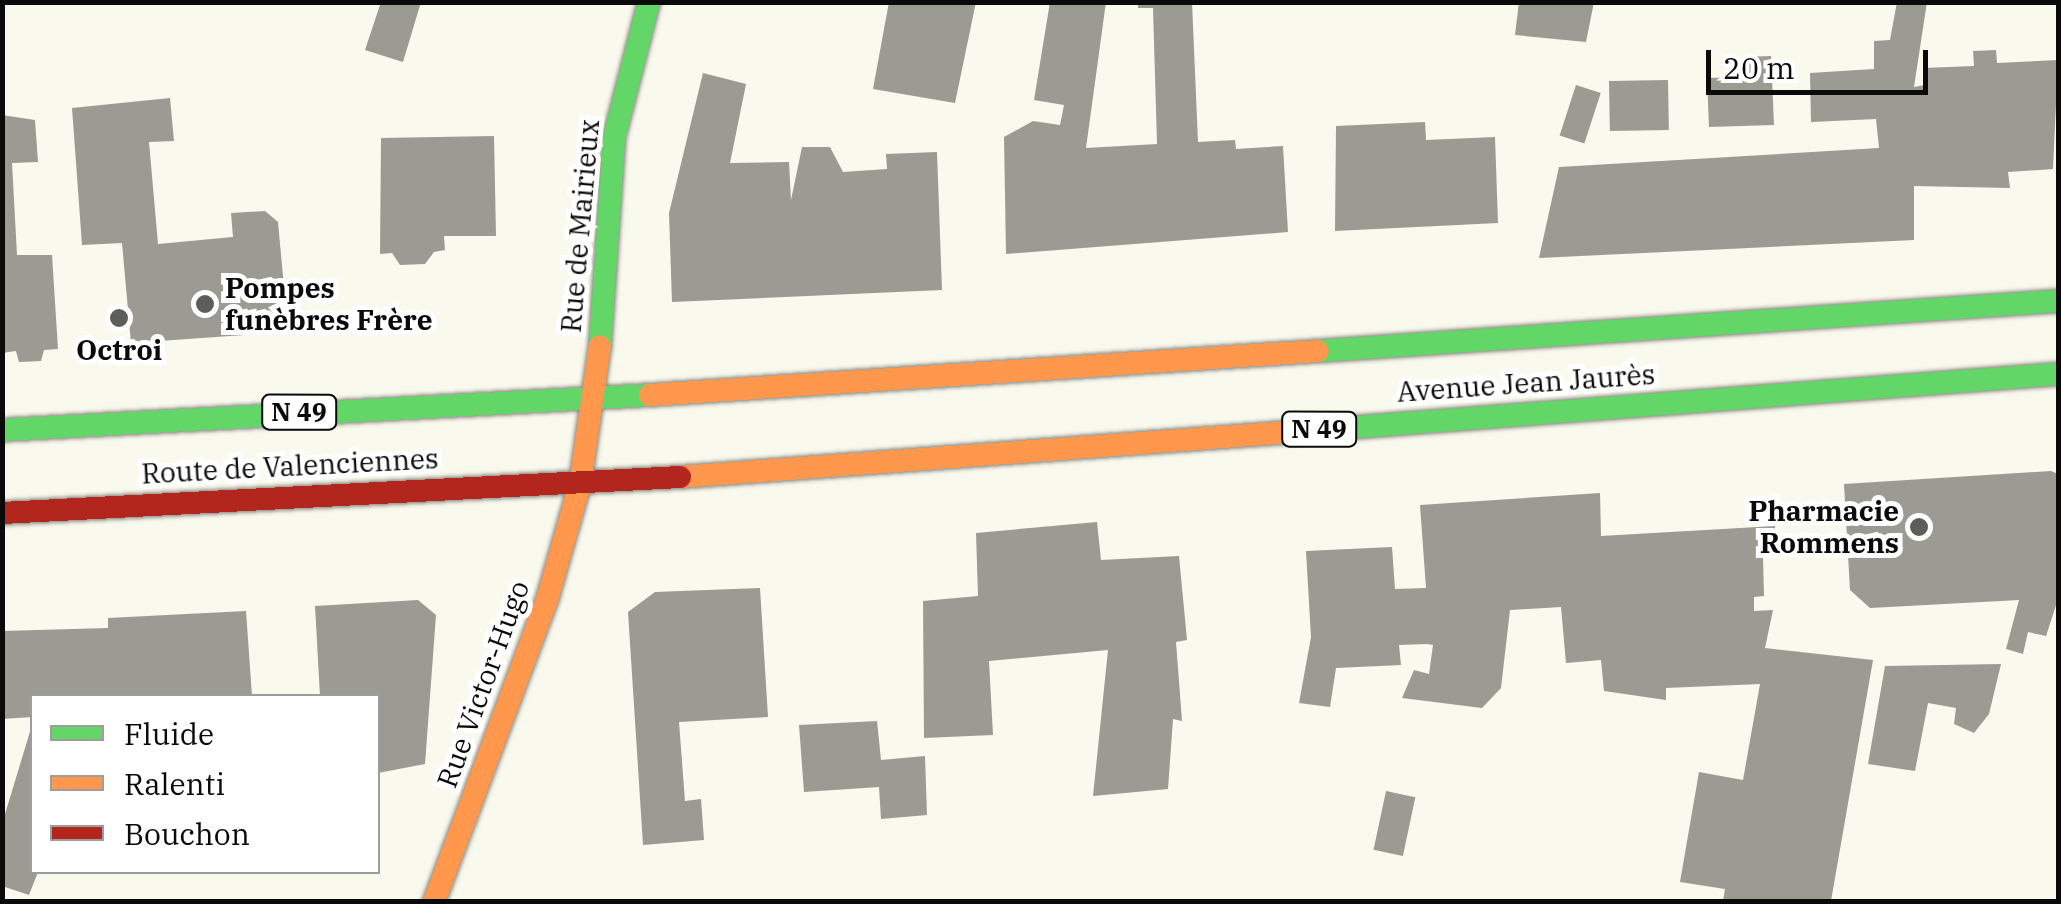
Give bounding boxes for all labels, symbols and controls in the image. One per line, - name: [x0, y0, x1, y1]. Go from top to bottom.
- scale bar: [1711, 30, 1934, 92]
- text: 20 m: [1723, 48, 1795, 87]
- street label: Rue de Mairieux: [554, 118, 606, 334]
- place label: Pompes funèbres Frère: [225, 271, 433, 337]
- marker: Pompes funèbres Frère: [194, 293, 216, 315]
- marker: Octroi: [108, 307, 130, 329]
- place label: Octroi: [76, 333, 162, 367]
- street label: Avenue Jean Jaurès: [1396, 357, 1656, 409]
- road number: N 49: [259, 392, 339, 432]
- road number: N 49: [1279, 409, 1359, 449]
- street label: Route de Valenciennes: [141, 441, 439, 491]
- place label: Pharmacie Rommens: [1749, 494, 1899, 560]
- marker: Pharmacie Rommens: [1908, 516, 1930, 538]
- street label: Rue Victor-Hugo: [430, 576, 536, 792]
- legend: [30, 694, 380, 874]
- text: Fluide: [124, 714, 214, 753]
- text: Ralenti: [124, 764, 225, 803]
- text: Bouchon: [124, 814, 250, 853]

